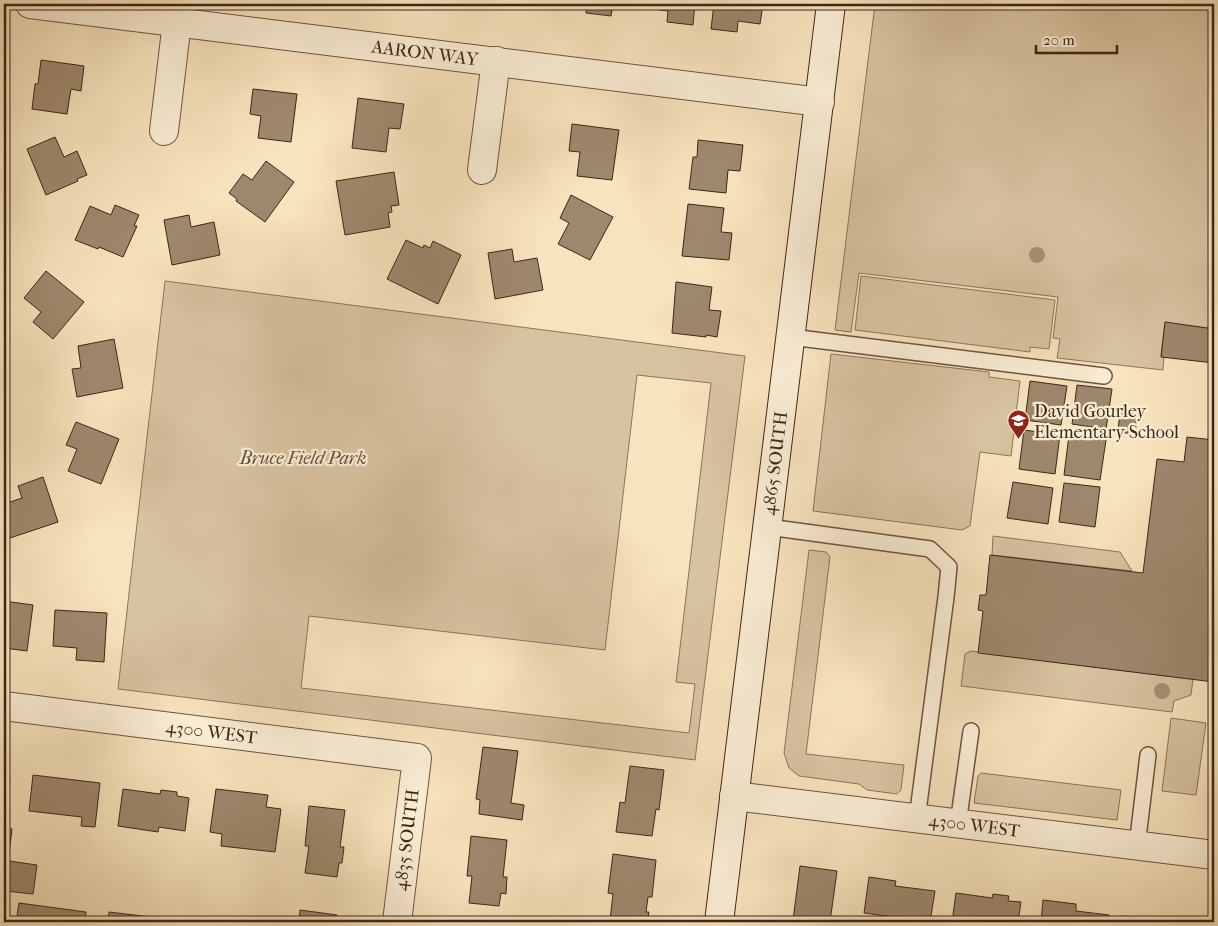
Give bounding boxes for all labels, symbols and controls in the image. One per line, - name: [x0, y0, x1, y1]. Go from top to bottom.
- scale bar: [1036, 22, 1117, 54]
- text: 20 m: [1043, 31, 1075, 49]
- street label: AARON WAY: [369, 36, 480, 70]
- place label: David Gourley Elementary School: [1034, 401, 1179, 443]
- school or university icon: David Gourley Elementary School: [1006, 409, 1030, 440]
- street label: 4865 SOUTH: [758, 410, 792, 517]
- park label: Bruce Field Park: [239, 448, 366, 469]
- street label: 4300 WEST: [164, 716, 259, 748]
- street label: 4835 SOUTH: [390, 788, 424, 892]
- street label: 4300 WEST: [927, 809, 1022, 842]

